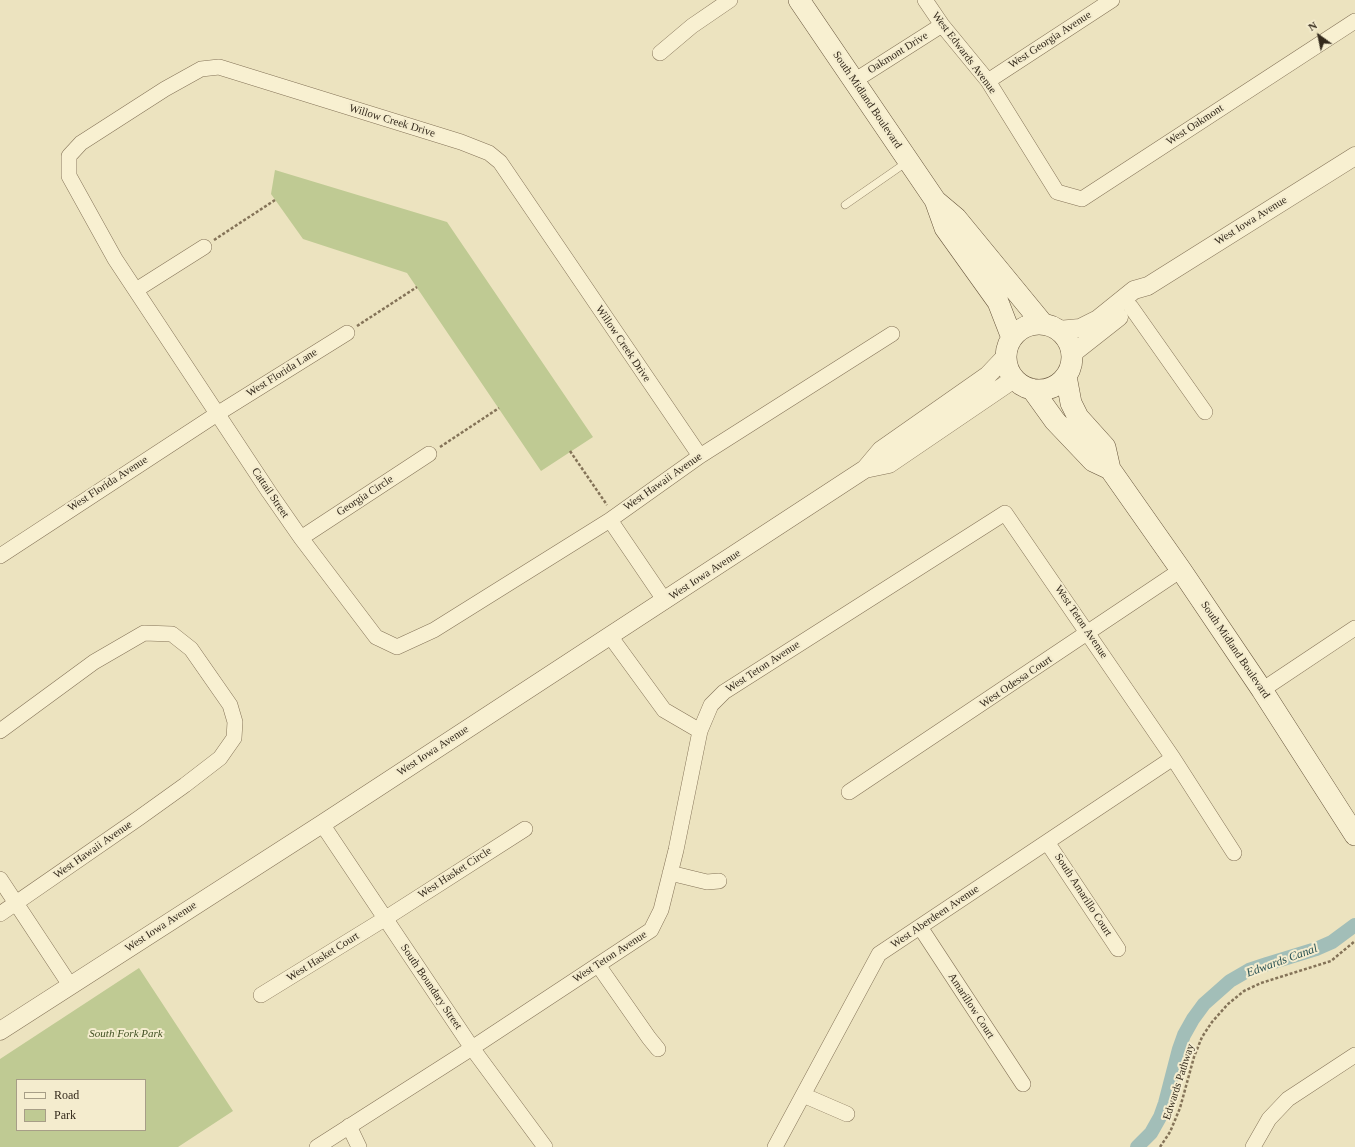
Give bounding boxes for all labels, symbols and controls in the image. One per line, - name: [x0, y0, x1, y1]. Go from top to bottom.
- street label: West Georgia Avenue: [1006, 8, 1094, 72]
- street label: West Edwards Avenue: [929, 9, 999, 97]
- north arrow: [1299, 16, 1339, 56]
- text: N: [1306, 19, 1319, 33]
- street label: Oakmont Drive: [865, 29, 931, 77]
- street label: South Midland Boulevard: [830, 49, 904, 151]
- street label: Willow Creek Drive: [347, 102, 437, 140]
- street label: West Oakmont: [1164, 102, 1226, 148]
- street label: West Iowa Avenue: [1212, 194, 1290, 248]
- street label: Willow Creek Drive: [593, 303, 653, 385]
- street label: West Florida Lane: [244, 346, 320, 400]
- street label: West Hawaii Avenue: [621, 450, 705, 514]
- street label: West Florida Avenue: [66, 453, 150, 515]
- street label: Cattail Street: [248, 465, 292, 521]
- street label: Georgia Circle: [334, 473, 396, 519]
- street label: West Iowa Avenue: [667, 547, 743, 603]
- street label: West Teton Avenue: [1052, 583, 1110, 661]
- street label: South Midland Boulevard: [1198, 599, 1272, 701]
- street label: West Teton Avenue: [724, 638, 802, 696]
- street label: West Odessa Court: [977, 653, 1055, 711]
- street label: West Iowa Avenue: [395, 723, 471, 779]
- street label: West Hawaii Avenue: [51, 818, 135, 882]
- street label: West Hasket Circle: [416, 844, 494, 902]
- street label: South Amarillo Court: [1051, 851, 1115, 939]
- street label: West Aberdeen Avenue: [888, 883, 982, 951]
- street label: West Iowa Avenue: [123, 899, 199, 955]
- street label: West Teton Avenue: [571, 928, 649, 986]
- street label: West Hasket Court: [284, 929, 362, 985]
- water label: Edwards Canal: [1245, 941, 1319, 981]
- street label: South Boundary Street: [398, 942, 464, 1032]
- street label: Amarillow Court: [945, 971, 997, 1041]
- park label: South Fork Park: [89, 1027, 163, 1041]
- street label: Edwards Pathway: [1160, 1042, 1198, 1122]
- legend: [16, 1079, 146, 1131]
- text: Road: [54, 1088, 79, 1102]
- text: Park: [54, 1108, 76, 1122]

